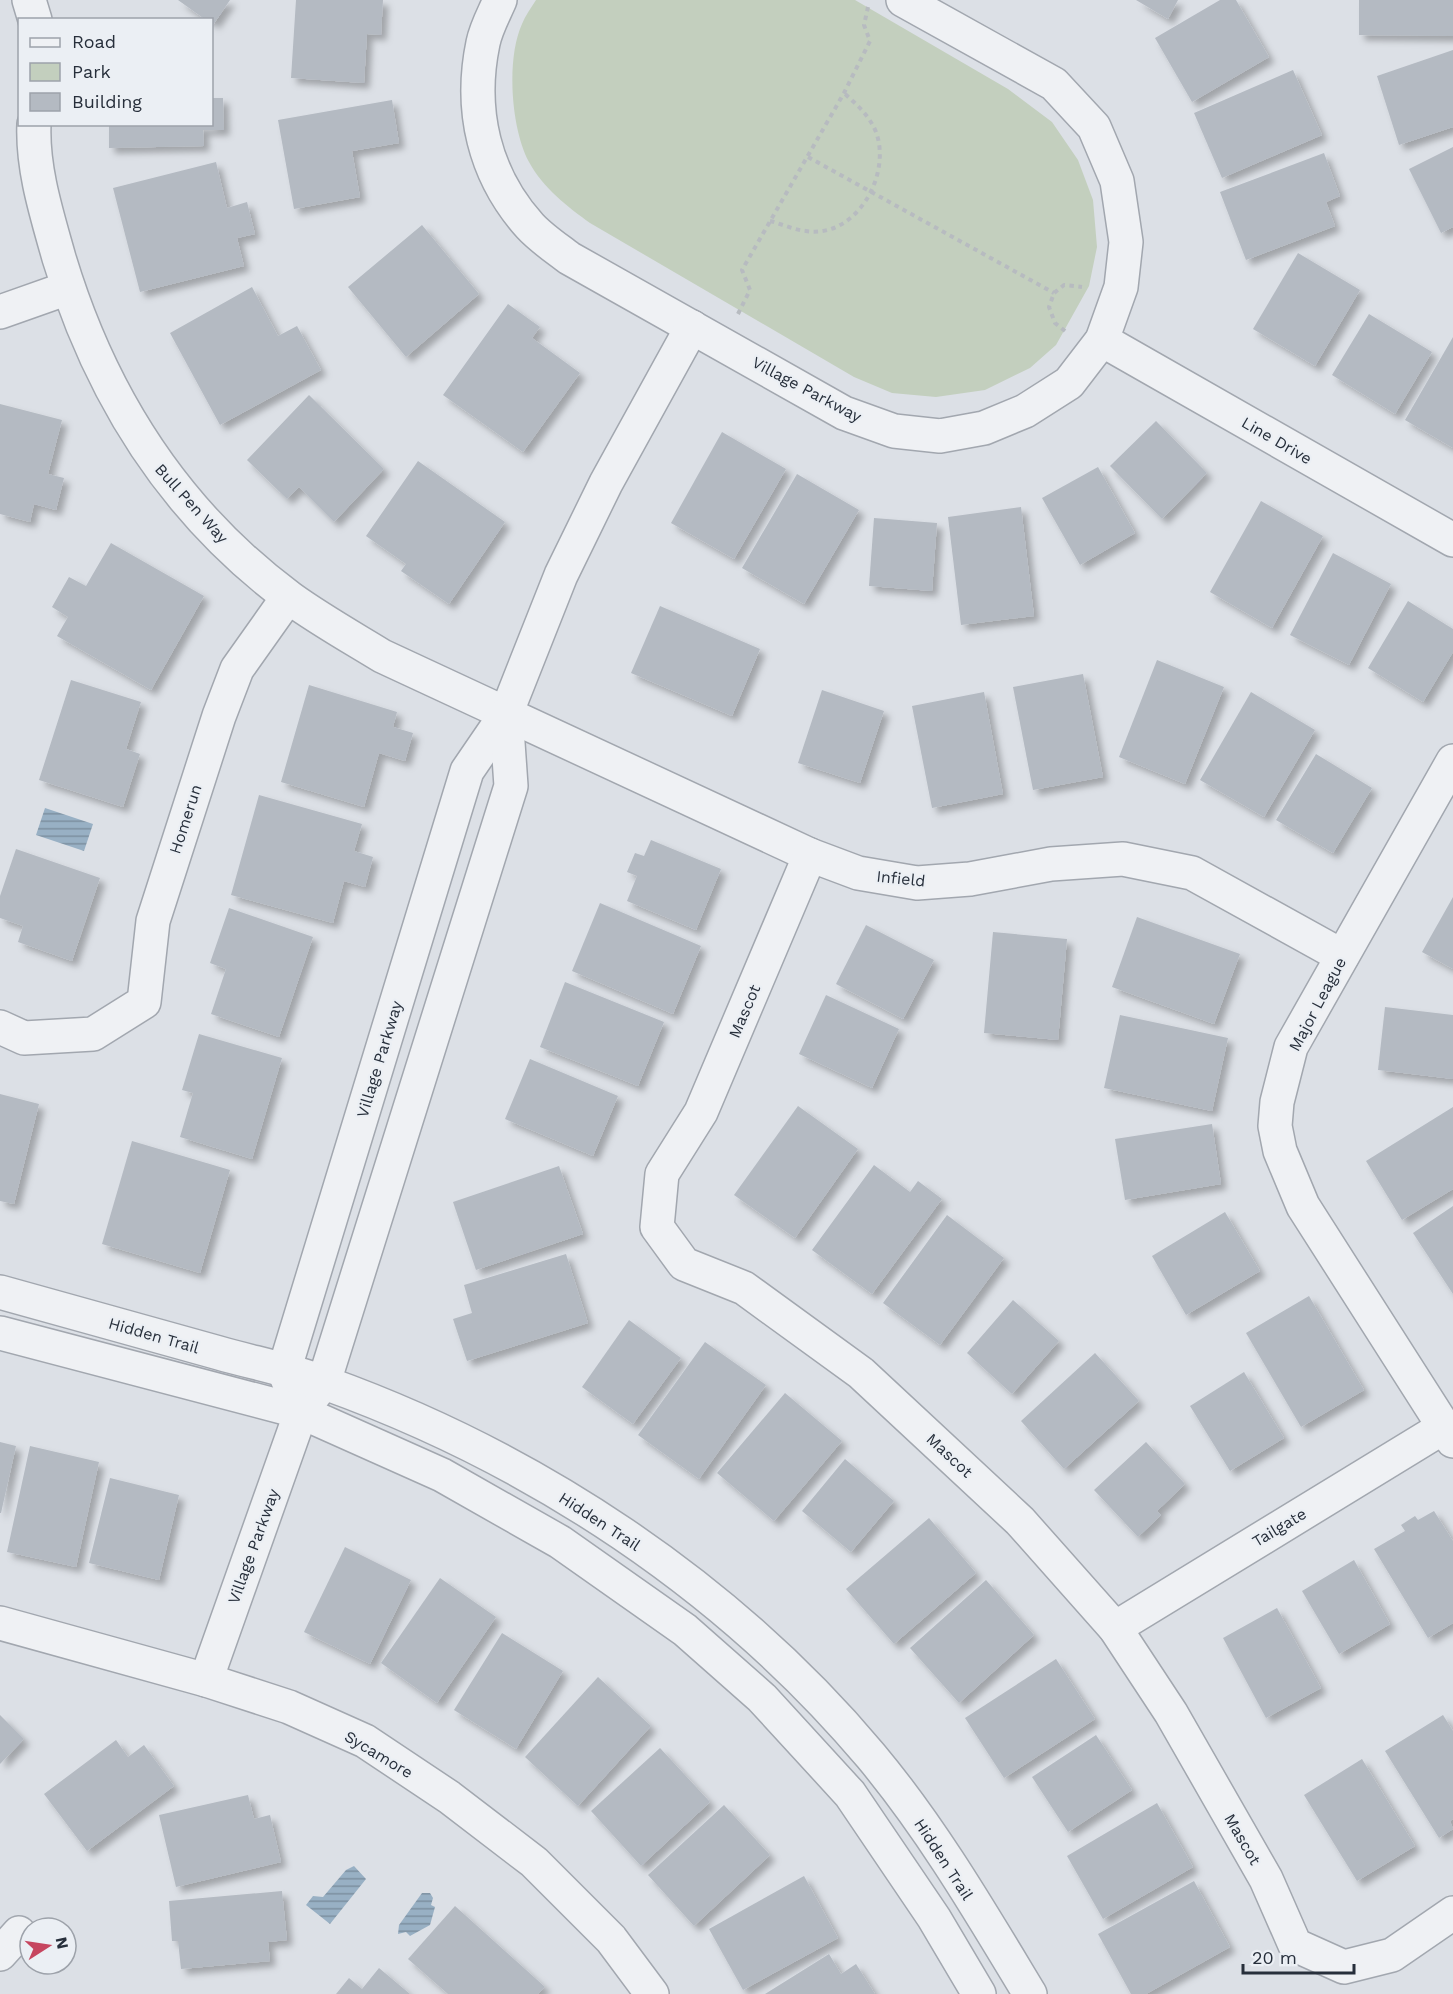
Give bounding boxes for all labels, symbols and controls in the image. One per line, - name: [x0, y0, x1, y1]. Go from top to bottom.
- legend: [18, 18, 213, 126]
- text: Road: [72, 31, 116, 52]
- text: Park: [72, 61, 111, 82]
- text: Building: [72, 91, 142, 112]
- street label: Village Parkway: [749, 353, 865, 427]
- street label: Line Drive: [1238, 413, 1315, 468]
- street label: Bull Pen Way: [151, 460, 233, 548]
- street label: Homerun: [165, 782, 206, 856]
- street label: Infield: [876, 866, 926, 891]
- street label: Major League: [1285, 954, 1350, 1054]
- street label: Mascot: [725, 981, 764, 1041]
- street label: Village Parkway: [353, 998, 406, 1120]
- street label: Hidden Trail: [106, 1313, 201, 1357]
- street label: Mascot: [923, 1429, 977, 1482]
- street label: Village Parkway: [224, 1485, 283, 1606]
- street label: Hidden Trail: [555, 1488, 644, 1555]
- street label: Tailgate: [1249, 1504, 1310, 1551]
- street label: Sycamore: [341, 1727, 416, 1782]
- street label: Mascot: [1220, 1810, 1265, 1869]
- street label: Hidden Trail: [910, 1815, 977, 1904]
- north arrow: [18, 1916, 78, 1976]
- text: N: [52, 1935, 73, 1951]
- scale bar: [1243, 1937, 1354, 1975]
- text: 20 m: [1252, 1947, 1297, 1968]

